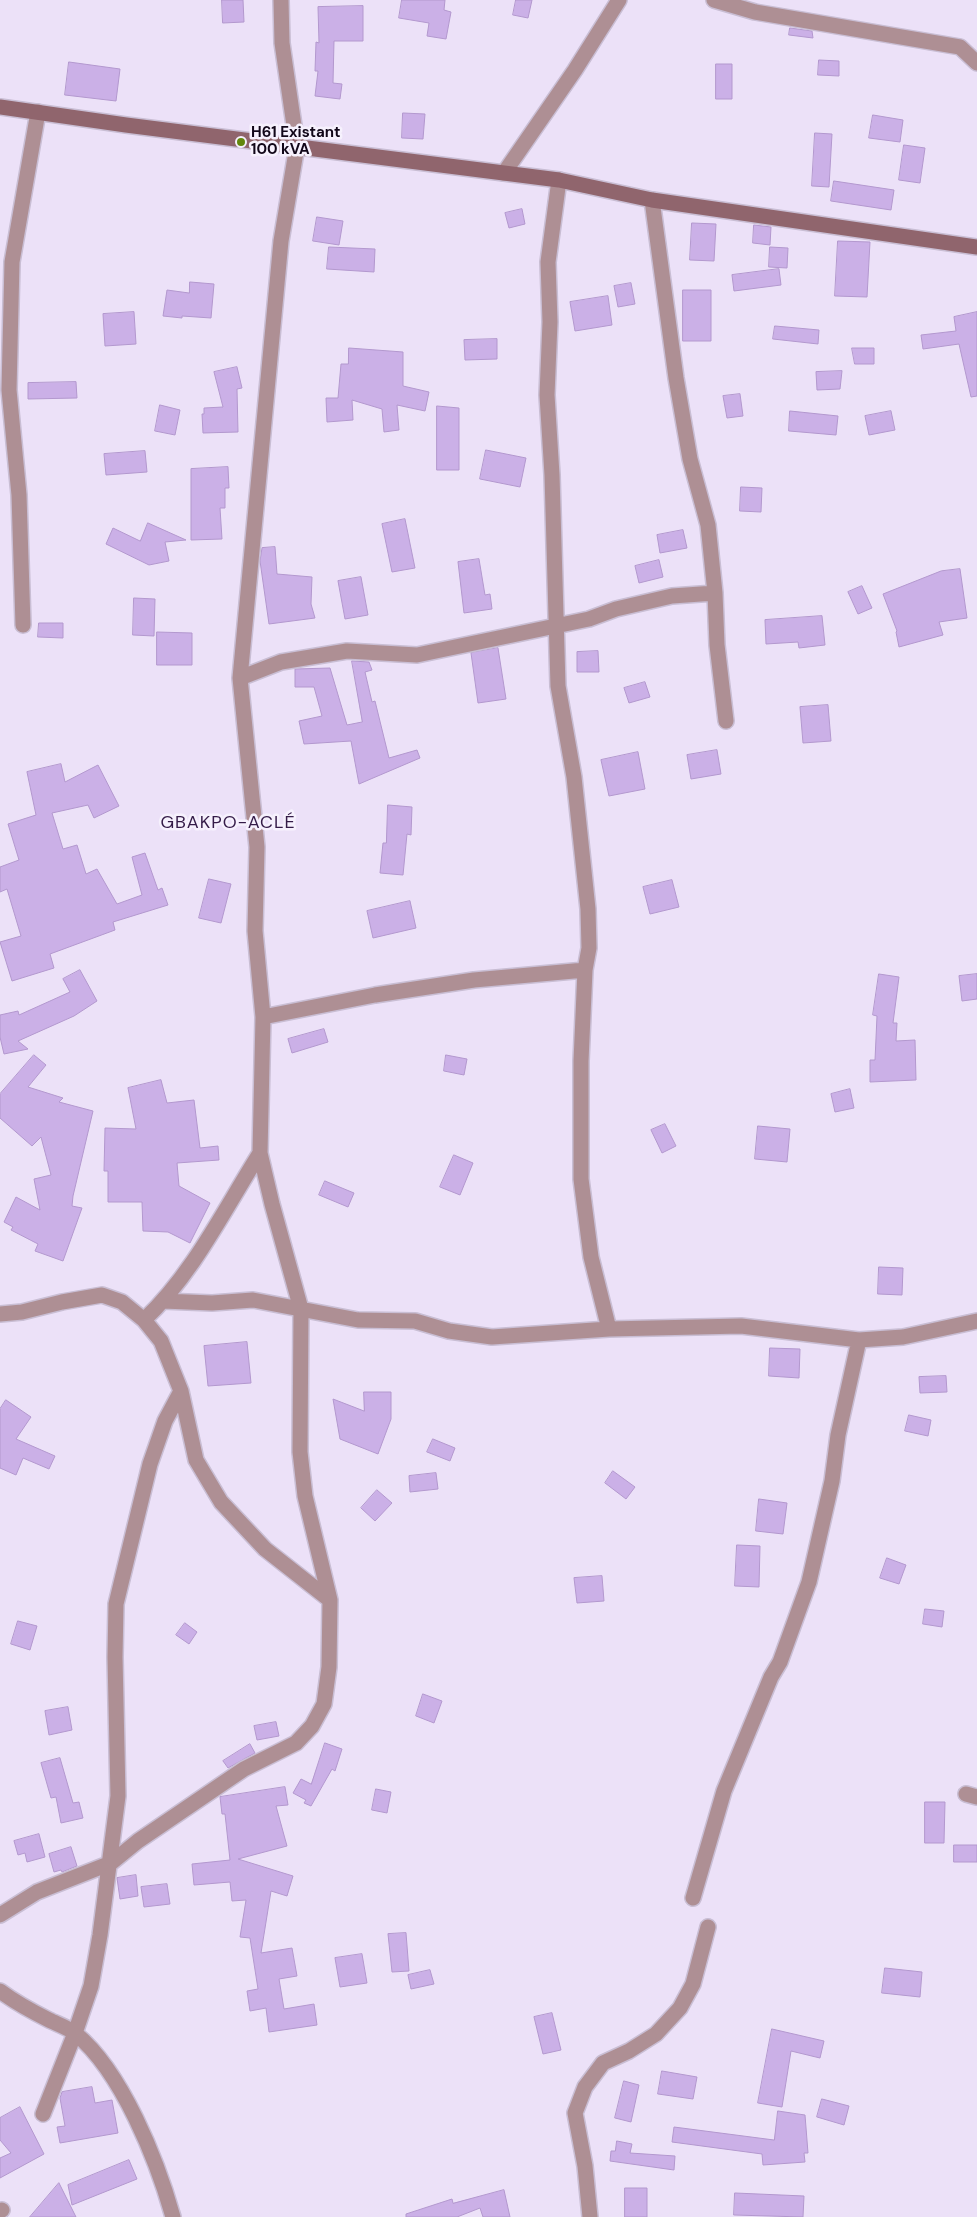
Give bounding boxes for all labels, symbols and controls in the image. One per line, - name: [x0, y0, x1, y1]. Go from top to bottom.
- place label: H61 Existant 100 kVA: [251, 124, 340, 159]
- marker: H61 Existant 100 kVA: [235, 136, 247, 148]
- district label: GBAKPO-ACLÉ: [159, 812, 297, 834]

